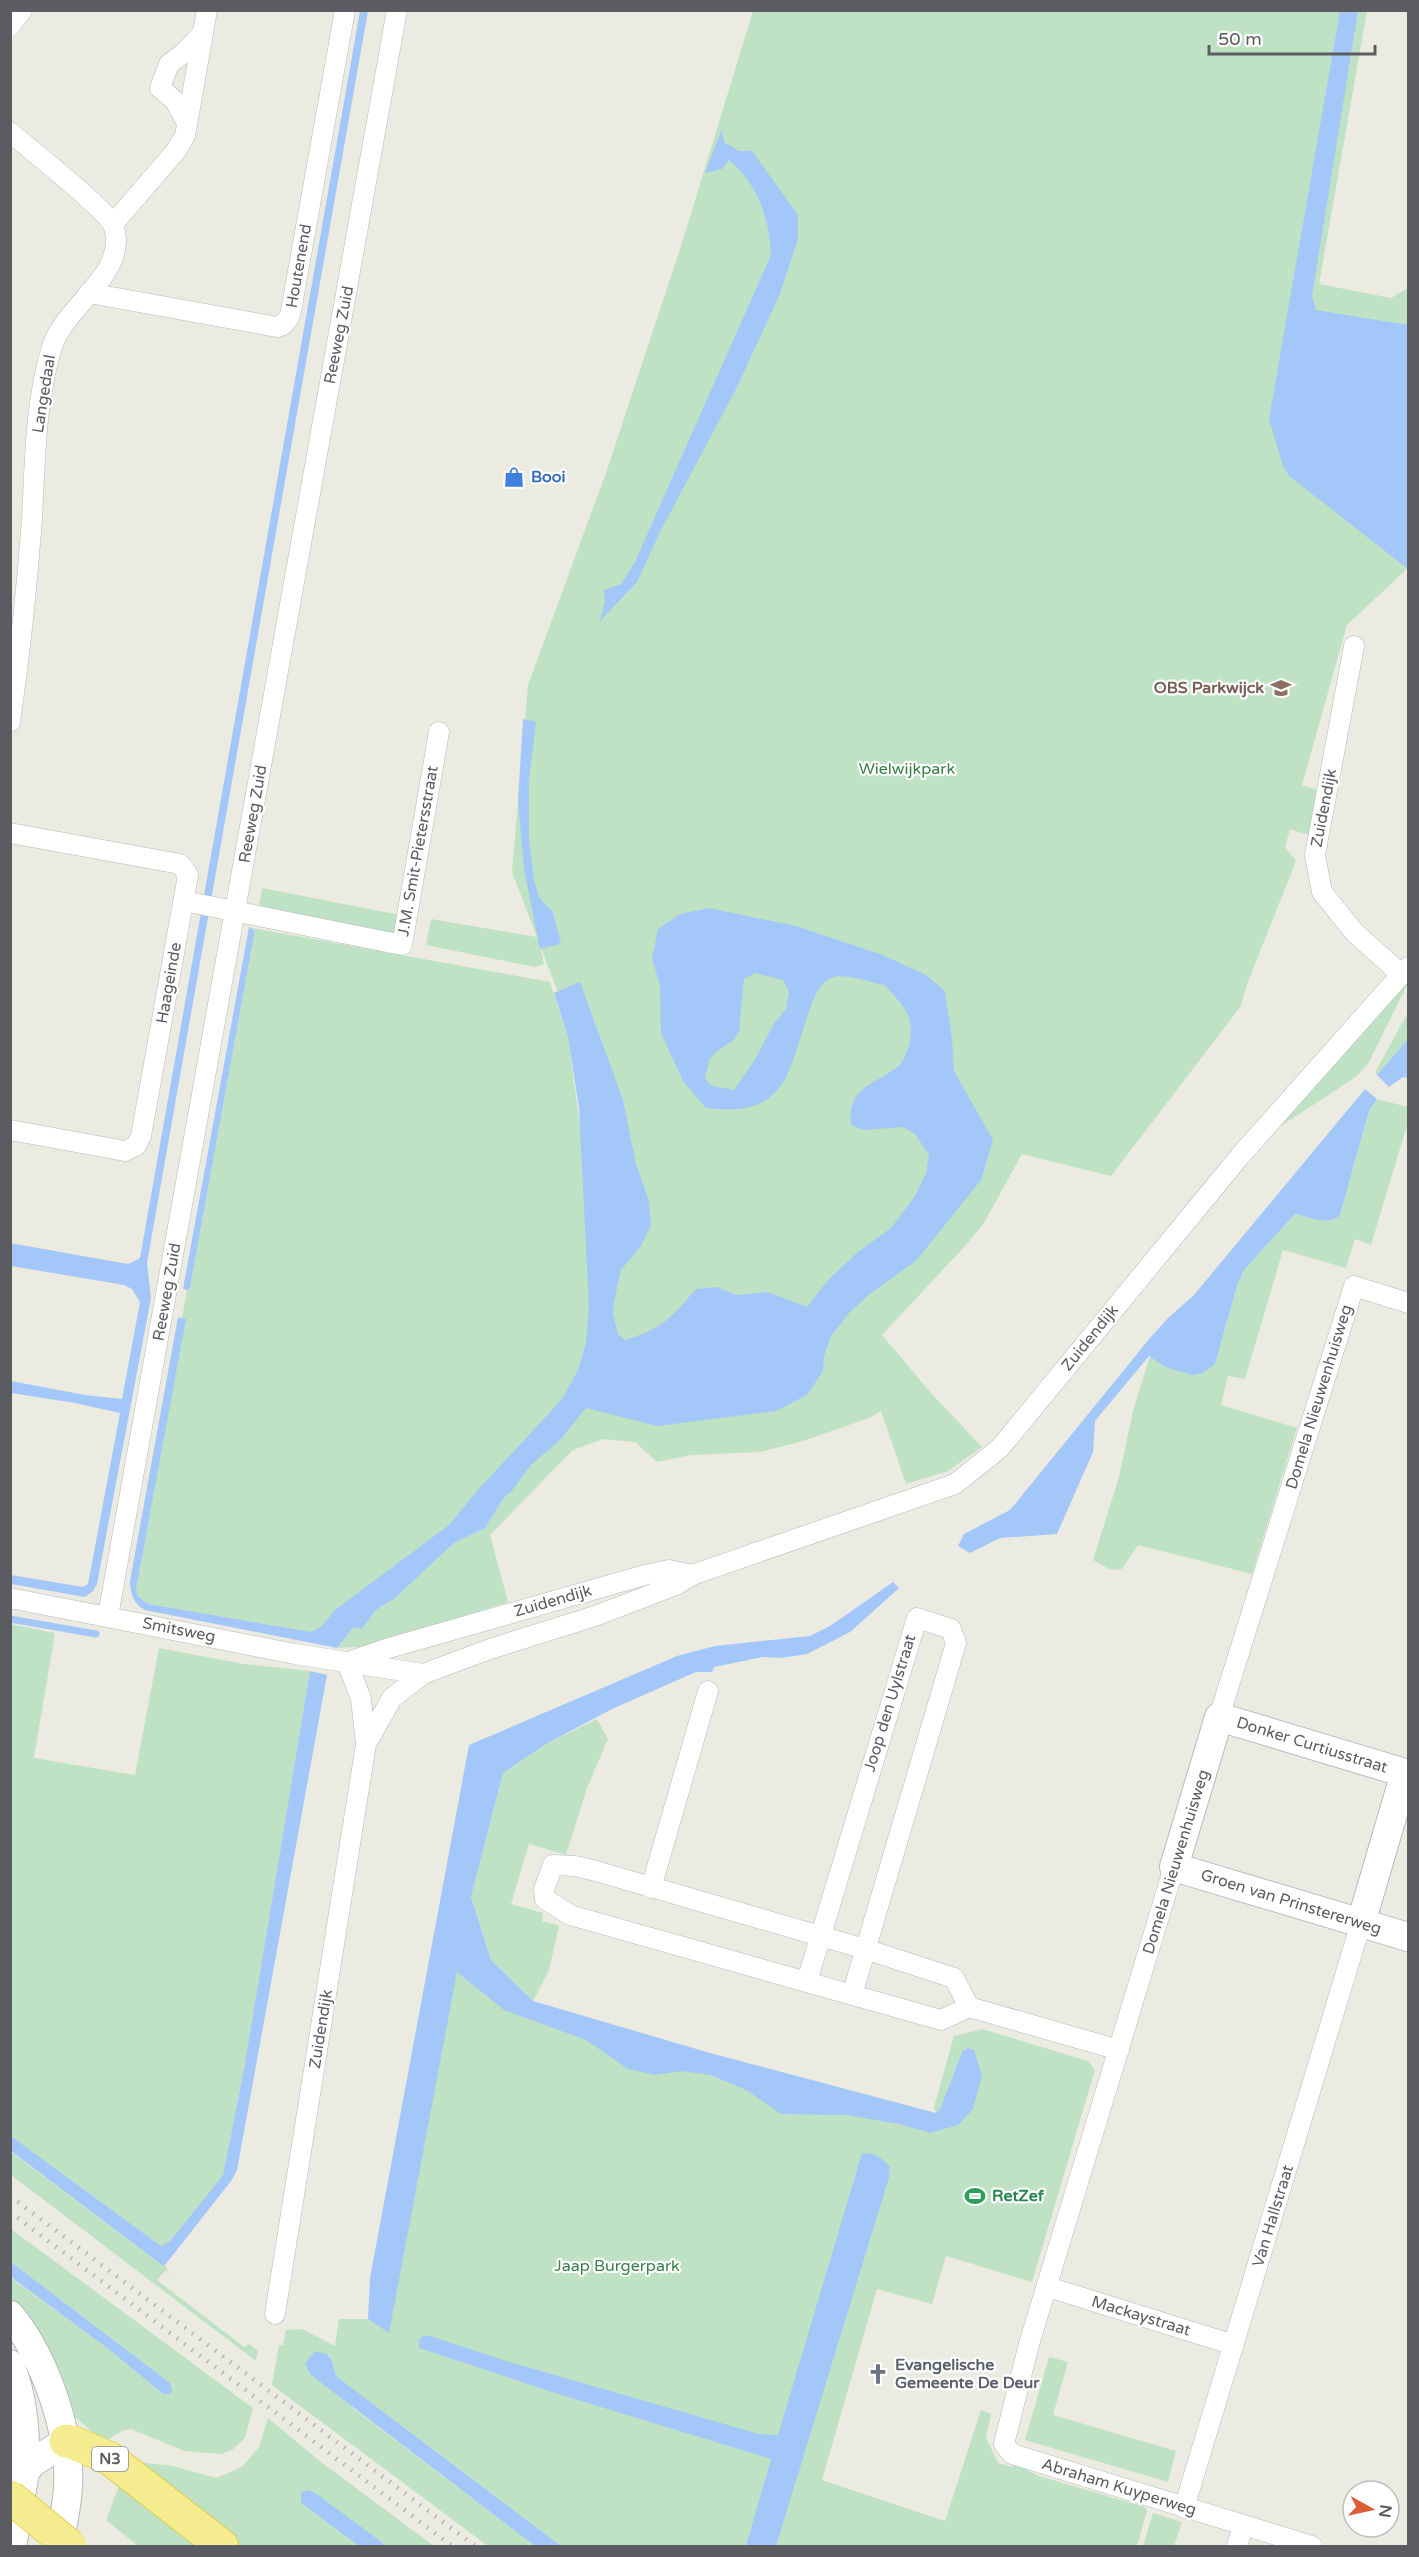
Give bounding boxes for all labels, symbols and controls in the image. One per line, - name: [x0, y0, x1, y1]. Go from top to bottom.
- scale bar: [1209, 18, 1376, 56]
- text: 50 m: [1218, 28, 1262, 50]
- street label: Houtenend: [282, 222, 316, 310]
- street label: Reeweg Zuid: [320, 284, 358, 386]
- street label: Langedaal: [28, 353, 60, 435]
- shop icon: Booi: [502, 465, 526, 489]
- place label: Booi: [531, 467, 565, 487]
- school or university icon: OBS Parkwijck: [1269, 676, 1293, 700]
- place label: OBS Parkwijck: [1154, 678, 1264, 698]
- park label: Wielwijkpark: [859, 759, 955, 779]
- street label: Reeweg Zuid: [235, 763, 271, 865]
- street label: J.M. Smit-Pietersstraat: [393, 764, 443, 938]
- street label: Zuidendijk: [1307, 767, 1341, 849]
- street label: Haageinde: [152, 941, 186, 1025]
- street label: Reeweg Zuid: [149, 1241, 185, 1343]
- street label: Zuidendijk: [1057, 1301, 1123, 1375]
- street label: Domela Nieuwenhuisweg: [1281, 1302, 1357, 1492]
- street label: Zuidendijk: [512, 1580, 594, 1622]
- street label: Smitsweg: [141, 1613, 217, 1647]
- street label: Joop den Uylstraat: [860, 1632, 920, 1774]
- street label: Donker Curtiusstraat: [1234, 1712, 1390, 1778]
- street label: Domela Nieuwenhuisweg: [1138, 1767, 1214, 1957]
- street label: Groen van Prinstererweg: [1198, 1865, 1384, 1939]
- street label: Zuidendijk: [305, 1988, 337, 2070]
- street label: Van Hallstraat: [1248, 2162, 1298, 2270]
- sports icon: RetZef: [963, 2184, 987, 2208]
- place label: RetZef: [992, 2186, 1045, 2206]
- park label: Jaap Burgerpark: [554, 2256, 680, 2276]
- street label: Mackaystraat: [1089, 2291, 1193, 2341]
- place label: Evangelische Gemeente De Deur: [895, 2355, 1040, 2393]
- church icon: Evangelische Gemeente De Deur: [866, 2362, 890, 2386]
- road number: N3: [92, 2447, 128, 2471]
- street label: Abraham Kuyperweg: [1039, 2454, 1199, 2520]
- north arrow: [1341, 2479, 1401, 2539]
- text: N: [1374, 2503, 1396, 2519]

